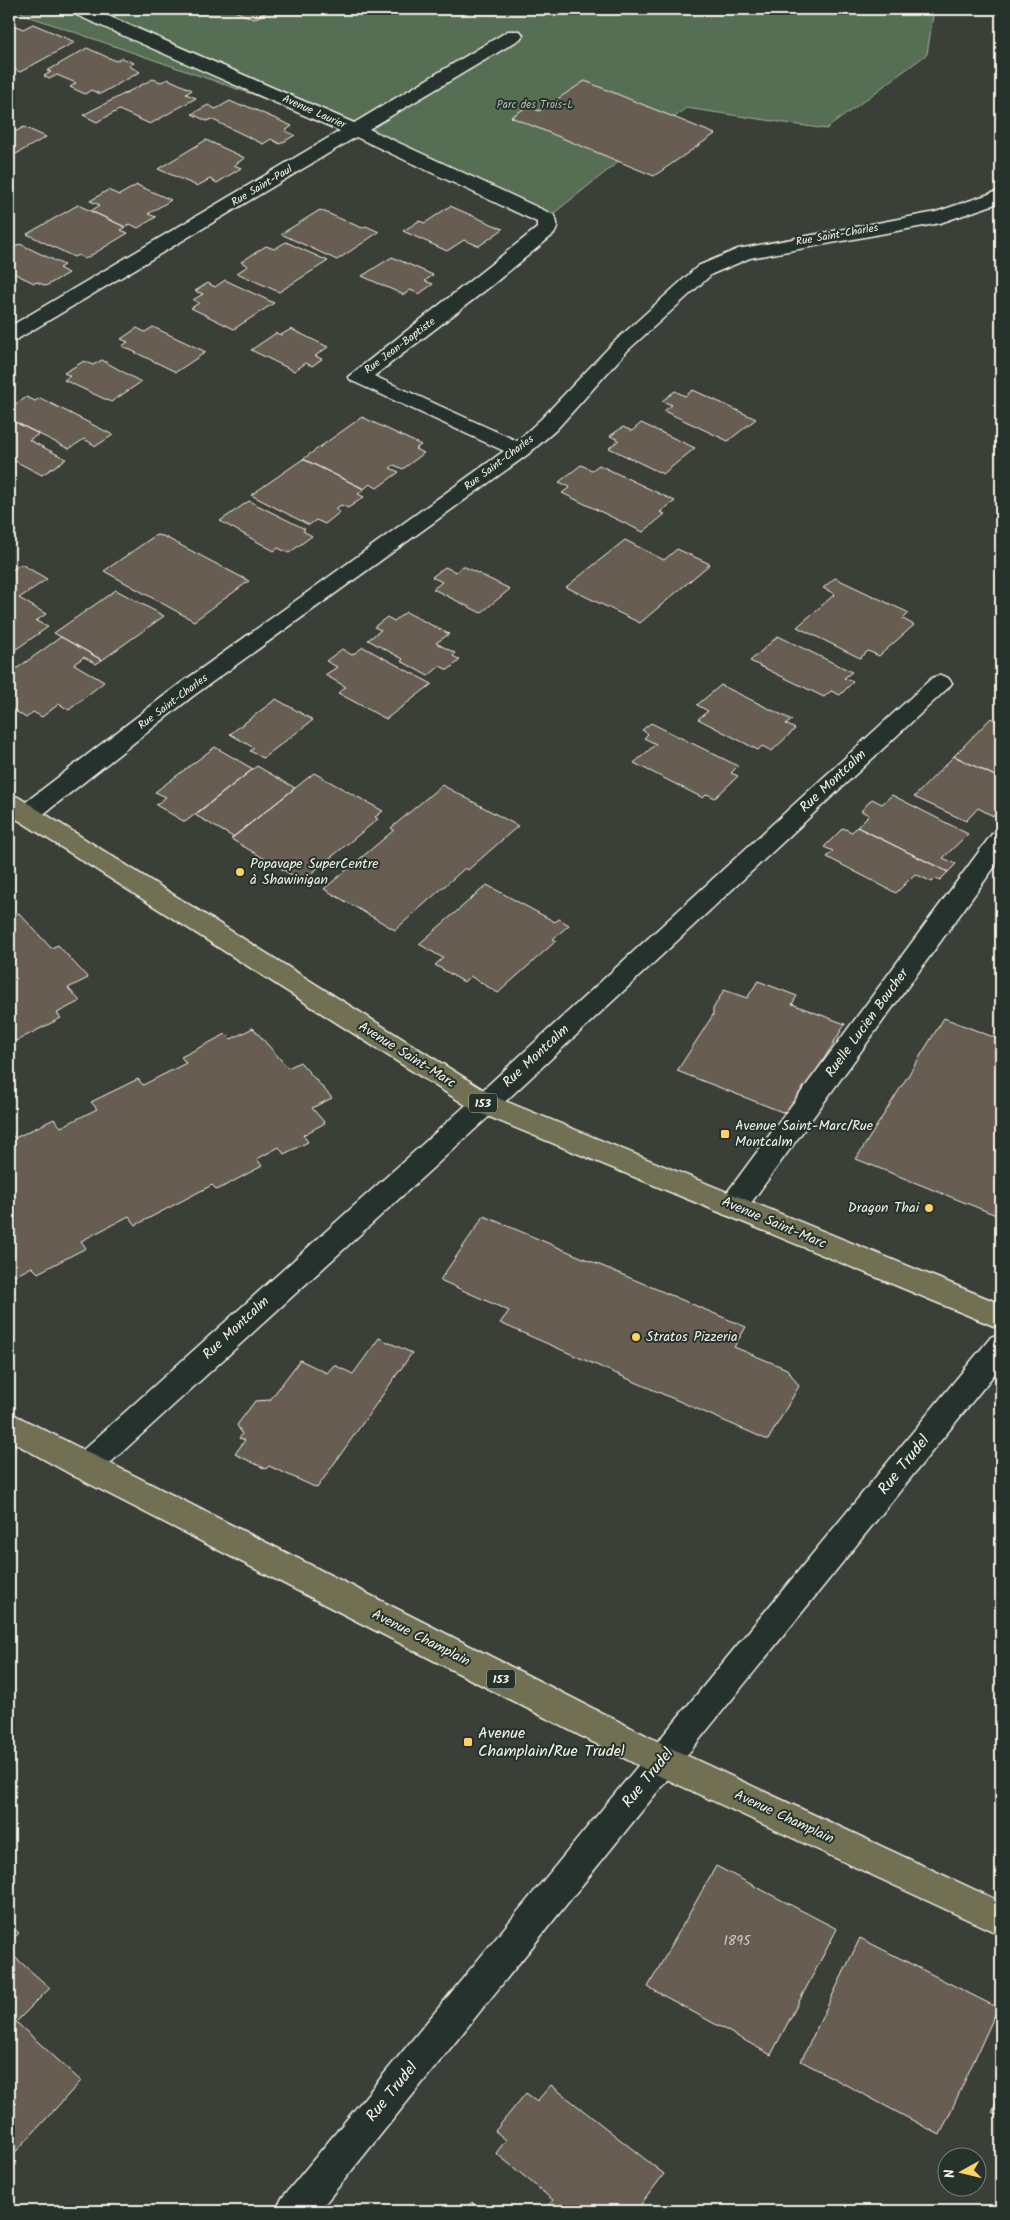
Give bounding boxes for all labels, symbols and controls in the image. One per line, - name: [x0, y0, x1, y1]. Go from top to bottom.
- street label: Avenue Laurier: [279, 90, 350, 135]
- park label: Parc des Trois-L: [497, 96, 573, 114]
- street label: Rue Saint-Paul: [228, 160, 296, 211]
- street label: Rue Saint-Charles: [794, 219, 880, 251]
- street label: Rue Jean-Baptiste: [360, 313, 440, 379]
- street label: Rue Saint-Charles: [460, 431, 538, 495]
- street label: Rue Saint-Charles: [134, 670, 212, 734]
- street label: Rue Montcalm: [795, 744, 871, 818]
- place label: Popavape SuperCentre à Shawinigan: [250, 853, 379, 891]
- marker: Popavape SuperCentre à Shawinigan: [234, 866, 246, 878]
- street label: Ruelle Lucien Boucher: [820, 963, 915, 1082]
- street label: Avenue Saint-Marc: [354, 1016, 460, 1094]
- street label: Rue Montcalm: [498, 1019, 574, 1093]
- road number: 153: [469, 1094, 497, 1112]
- place label: Avenue Saint-Marc/Rue Montcalm: [735, 1115, 874, 1153]
- marker: Avenue Saint-Marc/Rue Montcalm: [719, 1128, 731, 1140]
- street label: Avenue Saint-Marc: [718, 1191, 830, 1255]
- place label: Dragon Thai: [848, 1197, 920, 1219]
- marker: Dragon Thai: [923, 1202, 935, 1214]
- street label: Rue Montcalm: [198, 1291, 274, 1365]
- place label: Stratos Pizzeria: [646, 1326, 737, 1348]
- marker: Stratos Pizzeria: [630, 1331, 642, 1343]
- street label: Rue Trudel: [872, 1429, 936, 1501]
- street label: Avenue Champlain: [368, 1604, 474, 1672]
- road number: 153: [487, 1670, 515, 1688]
- place label: Avenue Champlain/Rue Trudel: [478, 1721, 625, 1764]
- marker: Avenue Champlain/Rue Trudel: [462, 1736, 474, 1748]
- street label: Rue Trudel: [616, 1742, 680, 1814]
- street label: Avenue Champlain: [730, 1784, 838, 1850]
- house number: 1895: [723, 1930, 752, 1952]
- street label: Rue Trudel: [360, 2056, 424, 2128]
- north arrow: [938, 2148, 988, 2198]
- text: N: [939, 2168, 962, 2180]

